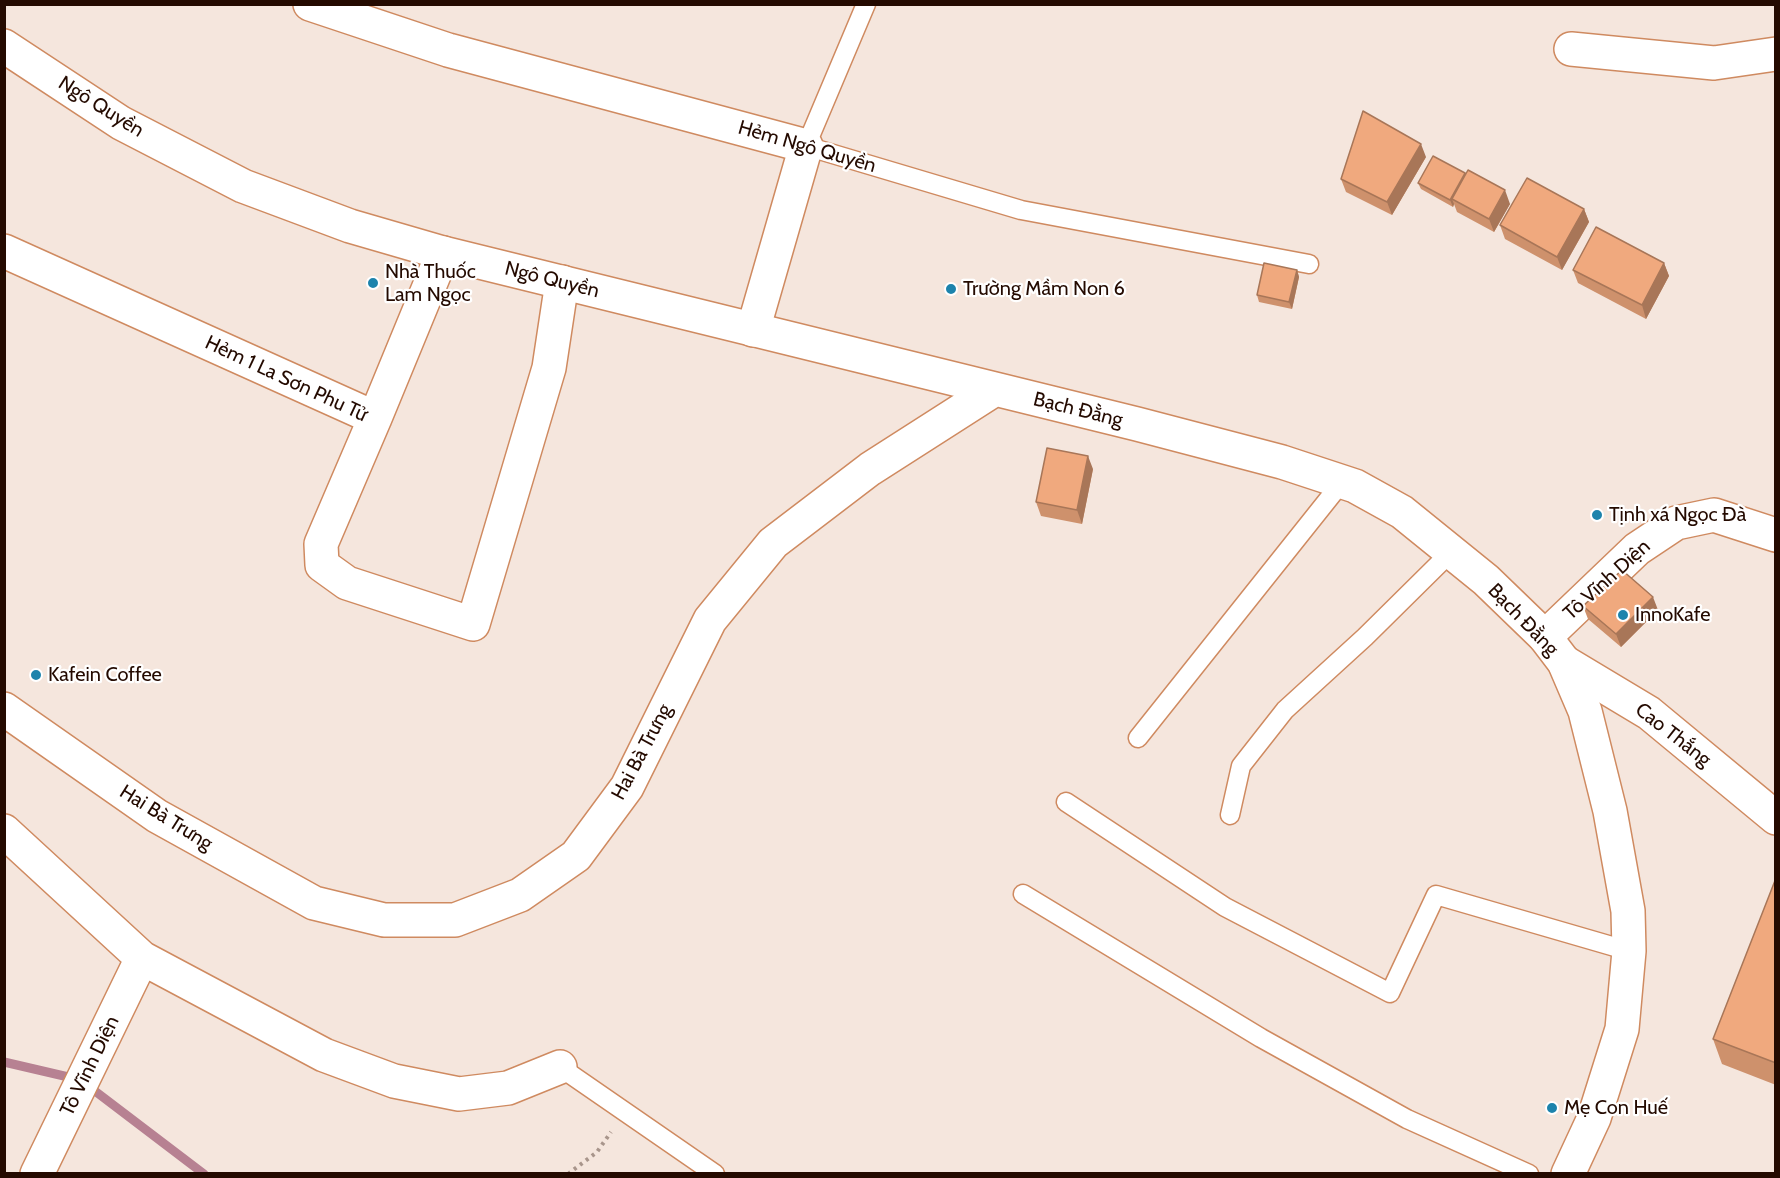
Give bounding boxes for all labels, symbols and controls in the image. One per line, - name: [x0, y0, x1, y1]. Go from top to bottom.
- street label: Ngô Quyền: [54, 71, 148, 143]
- street label: Hẻm Ngô Quyền: [735, 116, 879, 178]
- street label: Ngô Quyền: [502, 257, 602, 303]
- place label: Nhà Thuốc Lam Ngọc: [385, 260, 476, 307]
- marker: Nhà Thuốc Lam Ngọc: [366, 276, 380, 290]
- place label: Trường Mầm Non 6: [963, 277, 1125, 301]
- marker: Trường Mầm Non 6: [944, 282, 958, 296]
- street label: Hẻm 1 La Sơn Phu Tử: [201, 331, 371, 427]
- street label: Bạch Đằng: [1031, 387, 1125, 433]
- place label: Tịnh xá Ngọc Đà: [1609, 503, 1746, 527]
- marker: Tịnh xá Ngọc Đà: [1590, 508, 1604, 522]
- street label: Tô Vĩnh Diện: [1559, 535, 1655, 625]
- street label: Bạch Đằng: [1483, 579, 1563, 661]
- place label: InnoKafe: [1635, 603, 1710, 627]
- marker: InnoKafe: [1616, 608, 1630, 622]
- place label: Kafein Coffee: [48, 663, 162, 687]
- marker: Kafein Coffee: [29, 668, 43, 682]
- street label: Cao Thắng: [1630, 698, 1716, 772]
- street label: Hai Bà Trưng: [607, 700, 677, 804]
- street label: Hai Bà Trưng: [115, 780, 217, 856]
- street label: Tô Vĩnh Diện: [55, 1012, 125, 1120]
- place label: Mẹ Con Huế: [1564, 1096, 1668, 1120]
- marker: Mẹ Con Huế: [1545, 1101, 1559, 1115]

